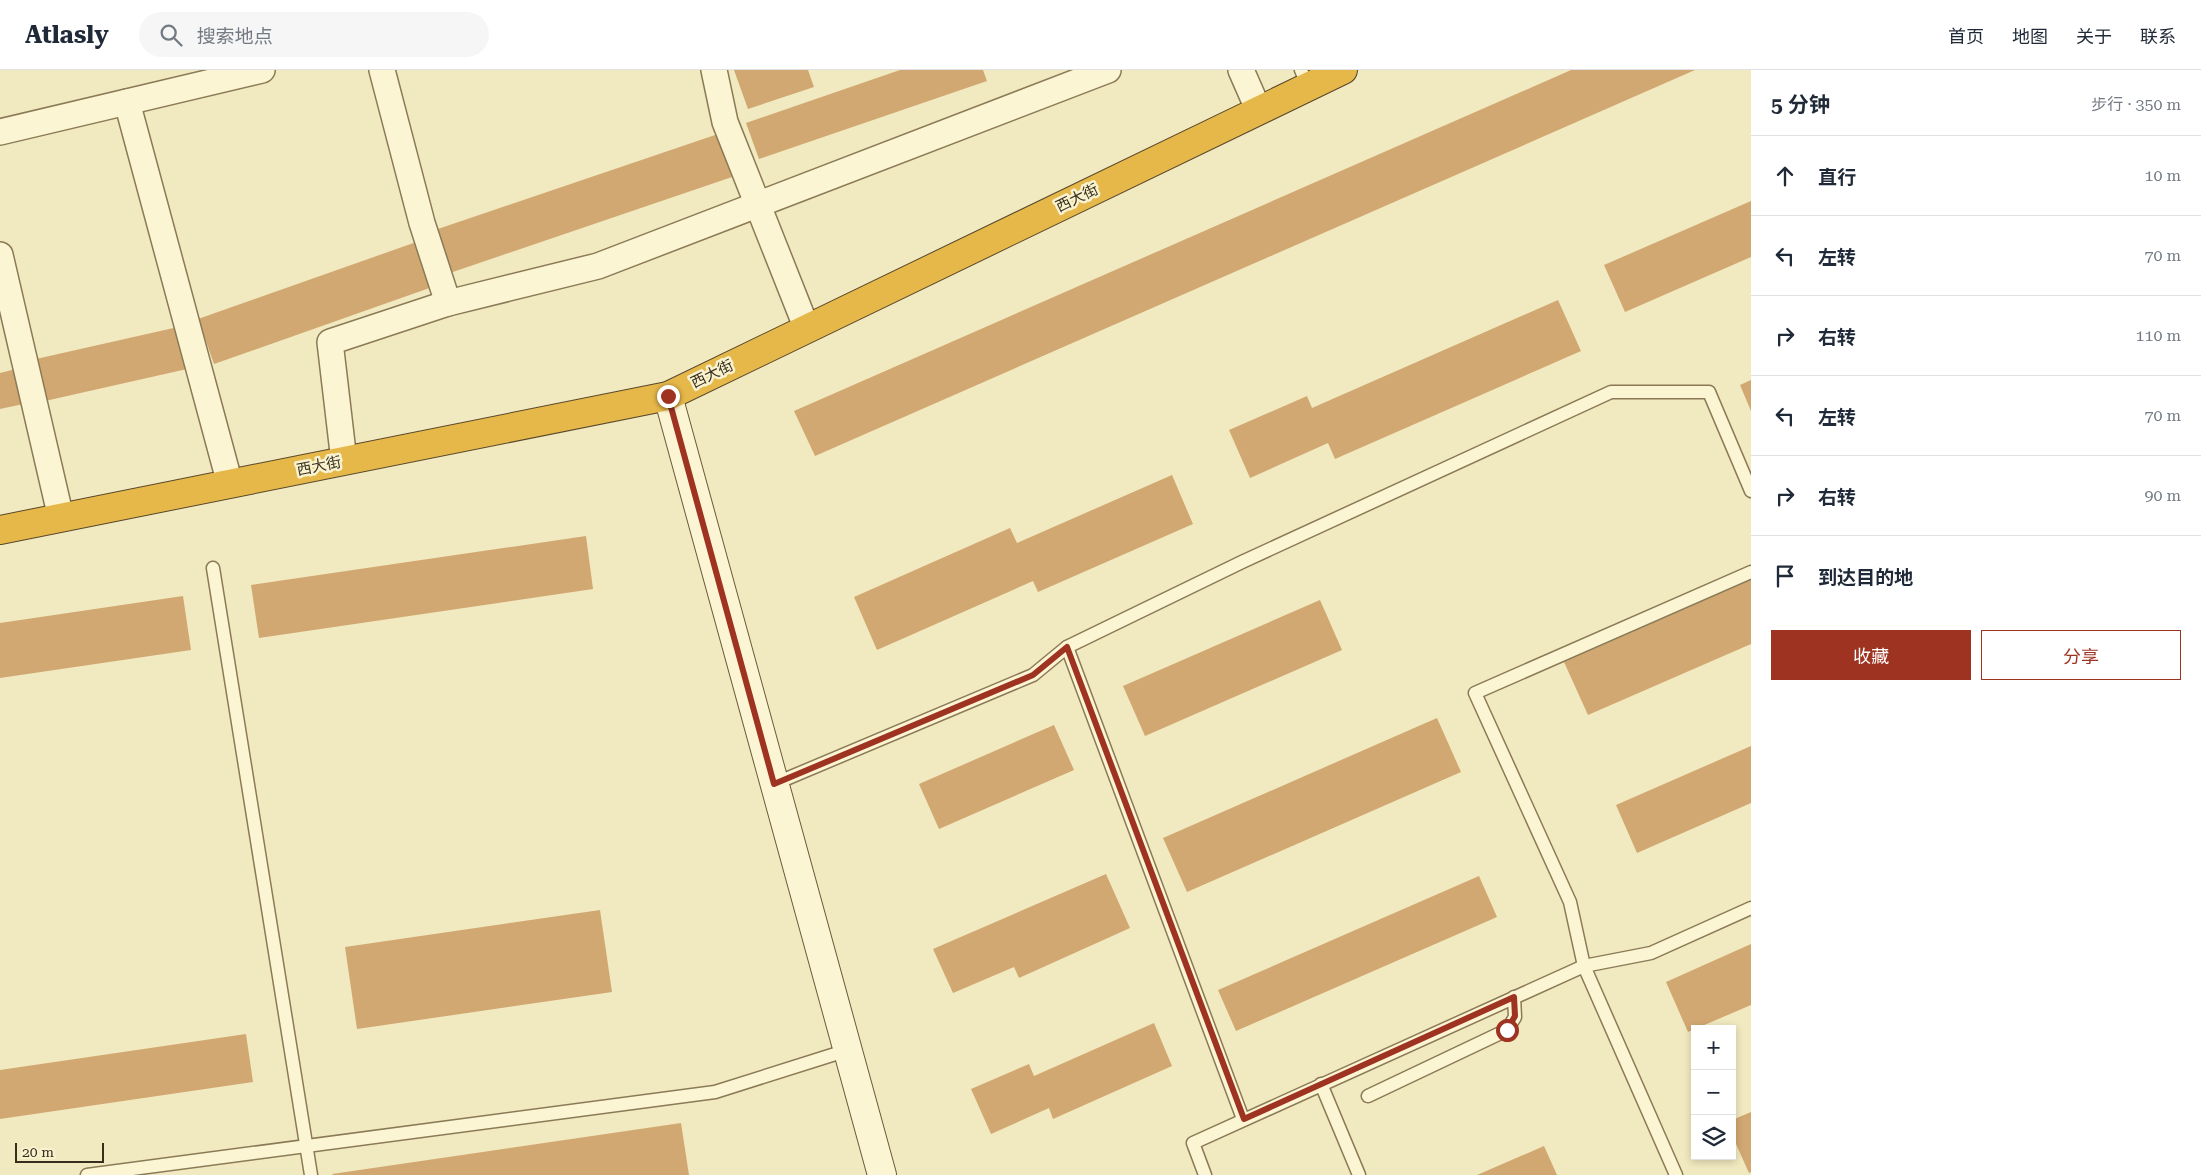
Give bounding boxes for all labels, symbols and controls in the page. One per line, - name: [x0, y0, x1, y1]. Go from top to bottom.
- search box: [139, 12, 489, 57]
- text: Atlasly: [25, 21, 109, 49]
- icon: search: [157, 21, 185, 49]
- text: 搜索地点: [197, 25, 273, 48]
- text: 首页: [1948, 26, 1984, 47]
- text: 地图: [2012, 26, 2048, 47]
- text: 关于: [2076, 26, 2112, 47]
- text: 联系: [2140, 26, 2176, 47]
- text: 5 分钟: [1771, 93, 1830, 117]
- text: 步行 · 350 m: [2091, 95, 2181, 114]
- icon: ahead: [1771, 162, 1799, 190]
- text: 直行: [1818, 166, 1856, 189]
- text: 10 m: [2144, 166, 2181, 185]
- street label: 西大街: [1053, 180, 1101, 216]
- icon: left: [1771, 242, 1799, 270]
- text: 左转: [1818, 246, 1856, 269]
- text: 70 m: [2144, 246, 2181, 265]
- icon: right: [1771, 322, 1799, 350]
- text: 右转: [1818, 326, 1856, 349]
- text: 110 m: [2135, 326, 2181, 345]
- street label: 西大街: [688, 356, 736, 392]
- route end: [657, 385, 680, 408]
- icon: left: [1771, 402, 1799, 430]
- text: 左转: [1818, 406, 1856, 429]
- text: 70 m: [2144, 406, 2181, 425]
- street label: 西大街: [295, 453, 343, 479]
- icon: right: [1771, 482, 1799, 510]
- text: 右转: [1818, 486, 1856, 509]
- text: 90 m: [2144, 486, 2181, 505]
- icon: arrive: [1771, 562, 1799, 590]
- text: 到达目的地: [1818, 566, 1913, 589]
- button: 收藏: [1771, 630, 1971, 680]
- button: 分享: [1981, 630, 2181, 680]
- route start: [1496, 1019, 1519, 1042]
- map controls: [1691, 1025, 1736, 1160]
- button: +: [1691, 1025, 1736, 1070]
- button: −: [1691, 1070, 1736, 1115]
- button: layers: [1691, 1115, 1736, 1160]
- scale bar: [15, 1140, 104, 1163]
- text: 20 m: [22, 1144, 54, 1160]

